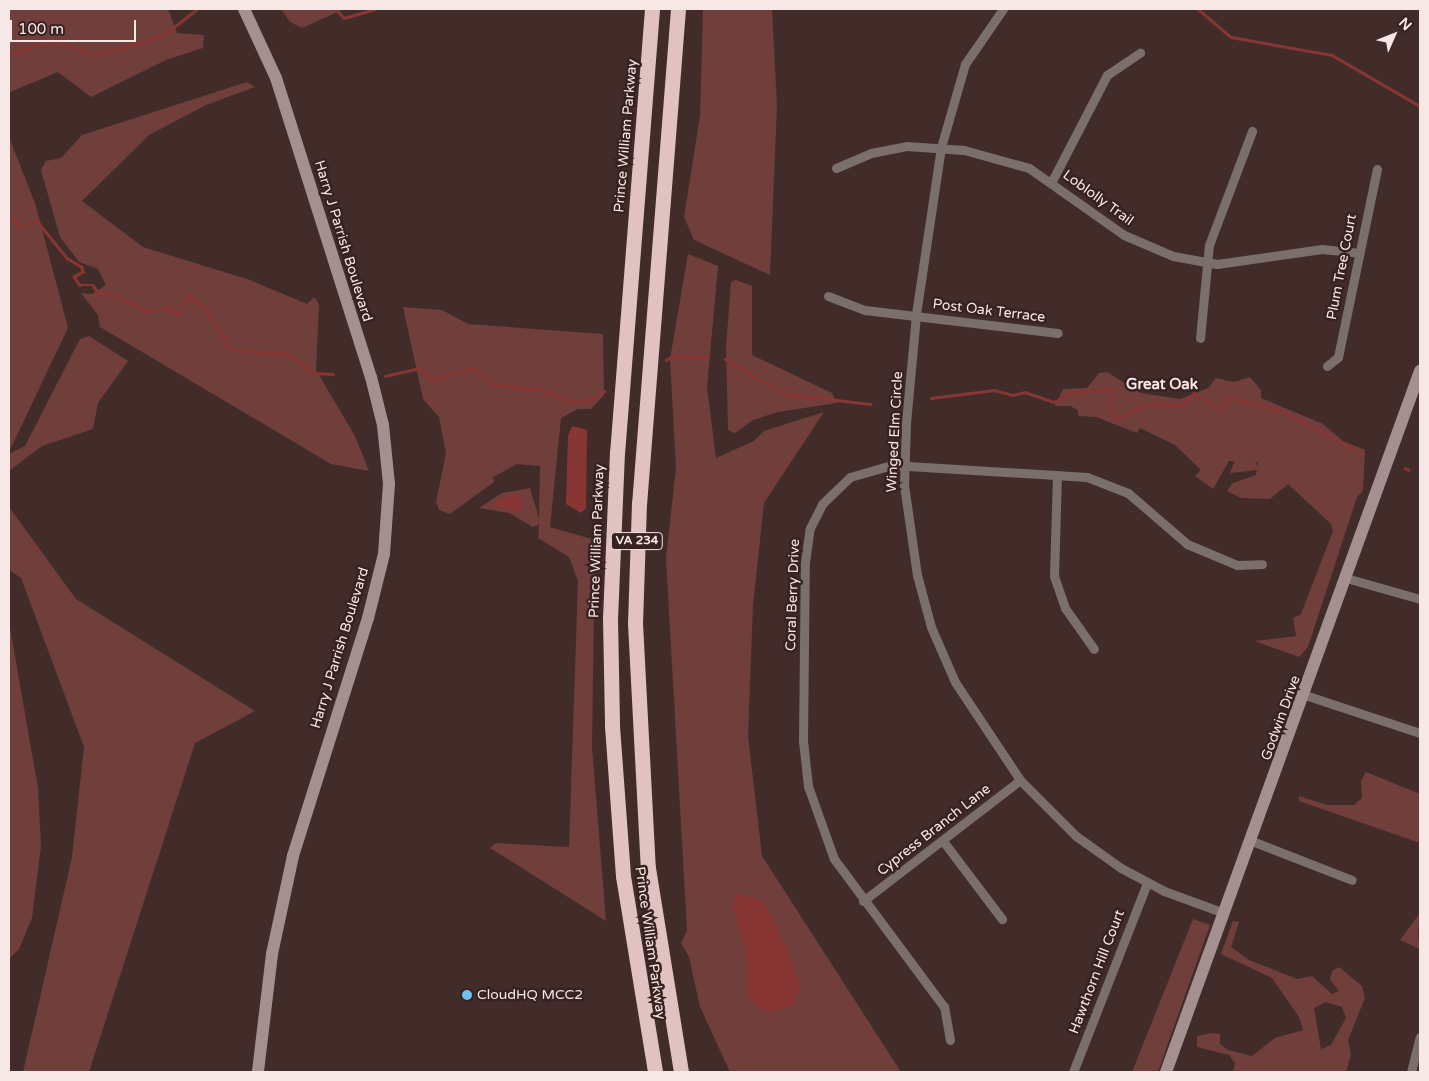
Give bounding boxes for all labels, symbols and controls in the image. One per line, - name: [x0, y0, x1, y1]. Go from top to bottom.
- scale bar: [12, 10, 139, 42]
- north arrow: [1369, 10, 1419, 60]
- text: N: [1395, 14, 1415, 34]
- text: 100 m: [18, 20, 64, 38]
- street label: Prince William Parkway: [611, 58, 641, 214]
- street label: Harry J Parrish Boulevard: [310, 158, 376, 324]
- street label: Loblolly Trail: [1059, 167, 1137, 229]
- street label: Plum Tree Court: [1324, 213, 1360, 321]
- street label: Post Oak Terrace: [932, 296, 1046, 326]
- street label: Winged Elm Circle: [883, 371, 907, 493]
- district label: Great Oak: [1126, 376, 1198, 394]
- street label: Prince William Parkway: [586, 464, 608, 618]
- road number: VA 234: [611, 532, 663, 550]
- street label: Coral Berry Drive: [783, 539, 803, 651]
- street label: Harry J Parrish Boulevard: [307, 565, 373, 731]
- street label: Godwin Drive: [1258, 673, 1304, 763]
- street label: Cypress Branch Lane: [874, 781, 994, 879]
- street label: Prince William Parkway: [631, 866, 669, 1020]
- street label: Hawthorn Hill Court: [1066, 908, 1128, 1036]
- place label: CloudHQ MCC2: [477, 987, 583, 1003]
- marker: CloudHQ MCC2: [461, 989, 473, 1001]

